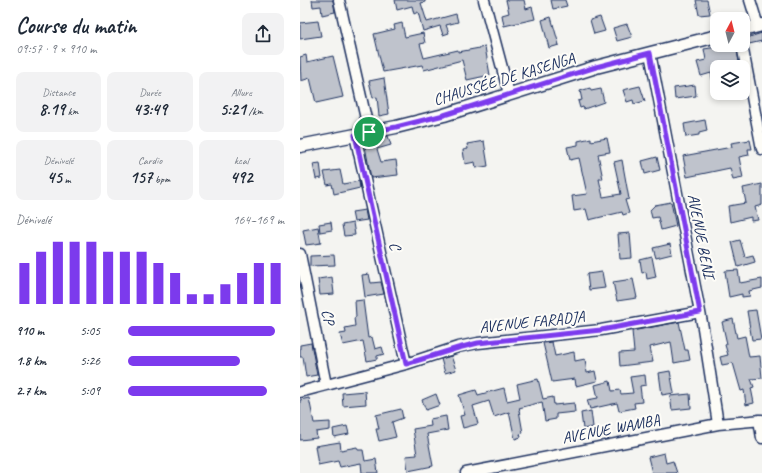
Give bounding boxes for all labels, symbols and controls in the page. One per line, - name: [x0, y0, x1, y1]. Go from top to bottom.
- text: Course du matin: [16, 12, 136, 40]
- north arrow: [710, 12, 750, 52]
- map controls: [710, 12, 750, 100]
- button: share: [242, 13, 284, 55]
- text: 09:57 · 9 × 910 m: [16, 41, 97, 57]
- street label: CHAUSSÉE DE KASENGA: [431, 48, 578, 110]
- button: layers: [710, 60, 750, 100]
- text: Distance: [42, 85, 75, 99]
- text: Durée: [139, 85, 161, 99]
- text: Allure: [231, 85, 252, 99]
- text: 8.19: [39, 99, 65, 120]
- text: 43:49: [133, 99, 167, 120]
- text: 5:21: [220, 99, 246, 120]
- text: km: [65, 104, 78, 118]
- text: /km: [246, 104, 263, 118]
- pin: [352, 115, 386, 149]
- icon: arrive: [358, 121, 380, 143]
- text: Dénivelé: [44, 153, 73, 167]
- text: Cardio: [138, 153, 162, 167]
- text: kcal: [234, 153, 249, 167]
- text: 45: [47, 167, 62, 188]
- text: 157: [130, 167, 152, 188]
- text: 492: [230, 167, 253, 188]
- text: m: [62, 172, 71, 186]
- text: bpm: [152, 172, 170, 186]
- street label: AVENUE BENI: [683, 192, 720, 283]
- text: Dénivelé: [16, 212, 51, 228]
- text: 164–169 m: [233, 212, 284, 228]
- street label: C: [384, 240, 406, 253]
- street label: AVENUE FARADJA: [478, 306, 587, 337]
- street label: CP: [317, 308, 340, 329]
- text: 910 m: [16, 323, 44, 339]
- text: 5:05: [80, 323, 100, 339]
- text: 1.8 km: [16, 353, 46, 369]
- text: 5:26: [80, 353, 100, 369]
- text: 2.7 km: [16, 383, 46, 399]
- text: 5:09: [80, 383, 100, 399]
- street label: AVENUE WAMBA: [560, 410, 663, 448]

